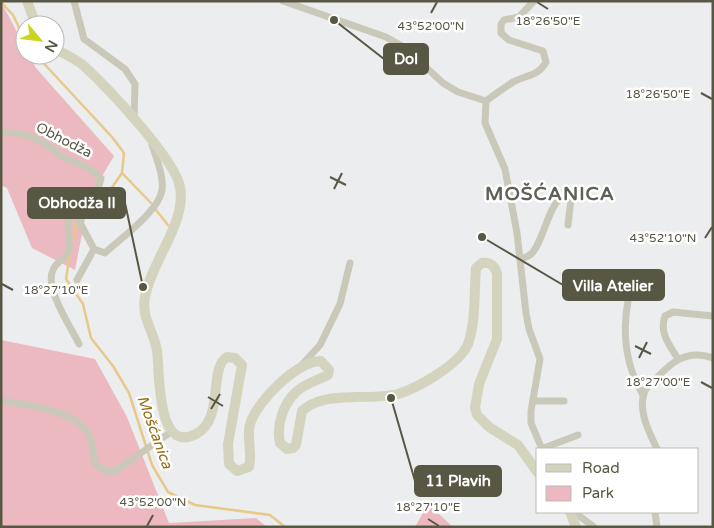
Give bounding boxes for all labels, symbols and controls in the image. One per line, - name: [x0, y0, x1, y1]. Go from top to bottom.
- text: 18°26'50"E: [515, 14, 581, 28]
- north arrow: [15, 15, 65, 65]
- text: 43°52'00"N: [398, 19, 465, 33]
- text: N: [41, 37, 61, 55]
- callout: Dol: [384, 44, 428, 74]
- text: Dol: [394, 50, 418, 68]
- text: 18°26'50"E: [625, 87, 691, 101]
- street label: Obhodža: [33, 119, 95, 161]
- district label: MOŠĆANICA: [485, 182, 615, 205]
- callout: Obhodža II: [28, 188, 125, 218]
- text: Obhodža II: [38, 194, 116, 212]
- text: 43°52'10"N: [630, 231, 697, 245]
- callout: Villa Atelier: [563, 270, 664, 300]
- text: Villa Atelier: [573, 277, 653, 295]
- text: 18°27'10"E: [23, 283, 89, 297]
- text: 18°27'00"E: [625, 375, 691, 389]
- water label: Mošćanica: [133, 393, 177, 471]
- legend: [536, 448, 699, 513]
- text: Road: [582, 459, 620, 477]
- callout: 11 Plavih: [415, 466, 501, 496]
- text: 11 Plavih: [425, 472, 491, 490]
- text: Park: [582, 484, 614, 502]
- text: 43°52'00"N: [120, 495, 187, 509]
- text: 18°27'10"E: [395, 500, 461, 514]

